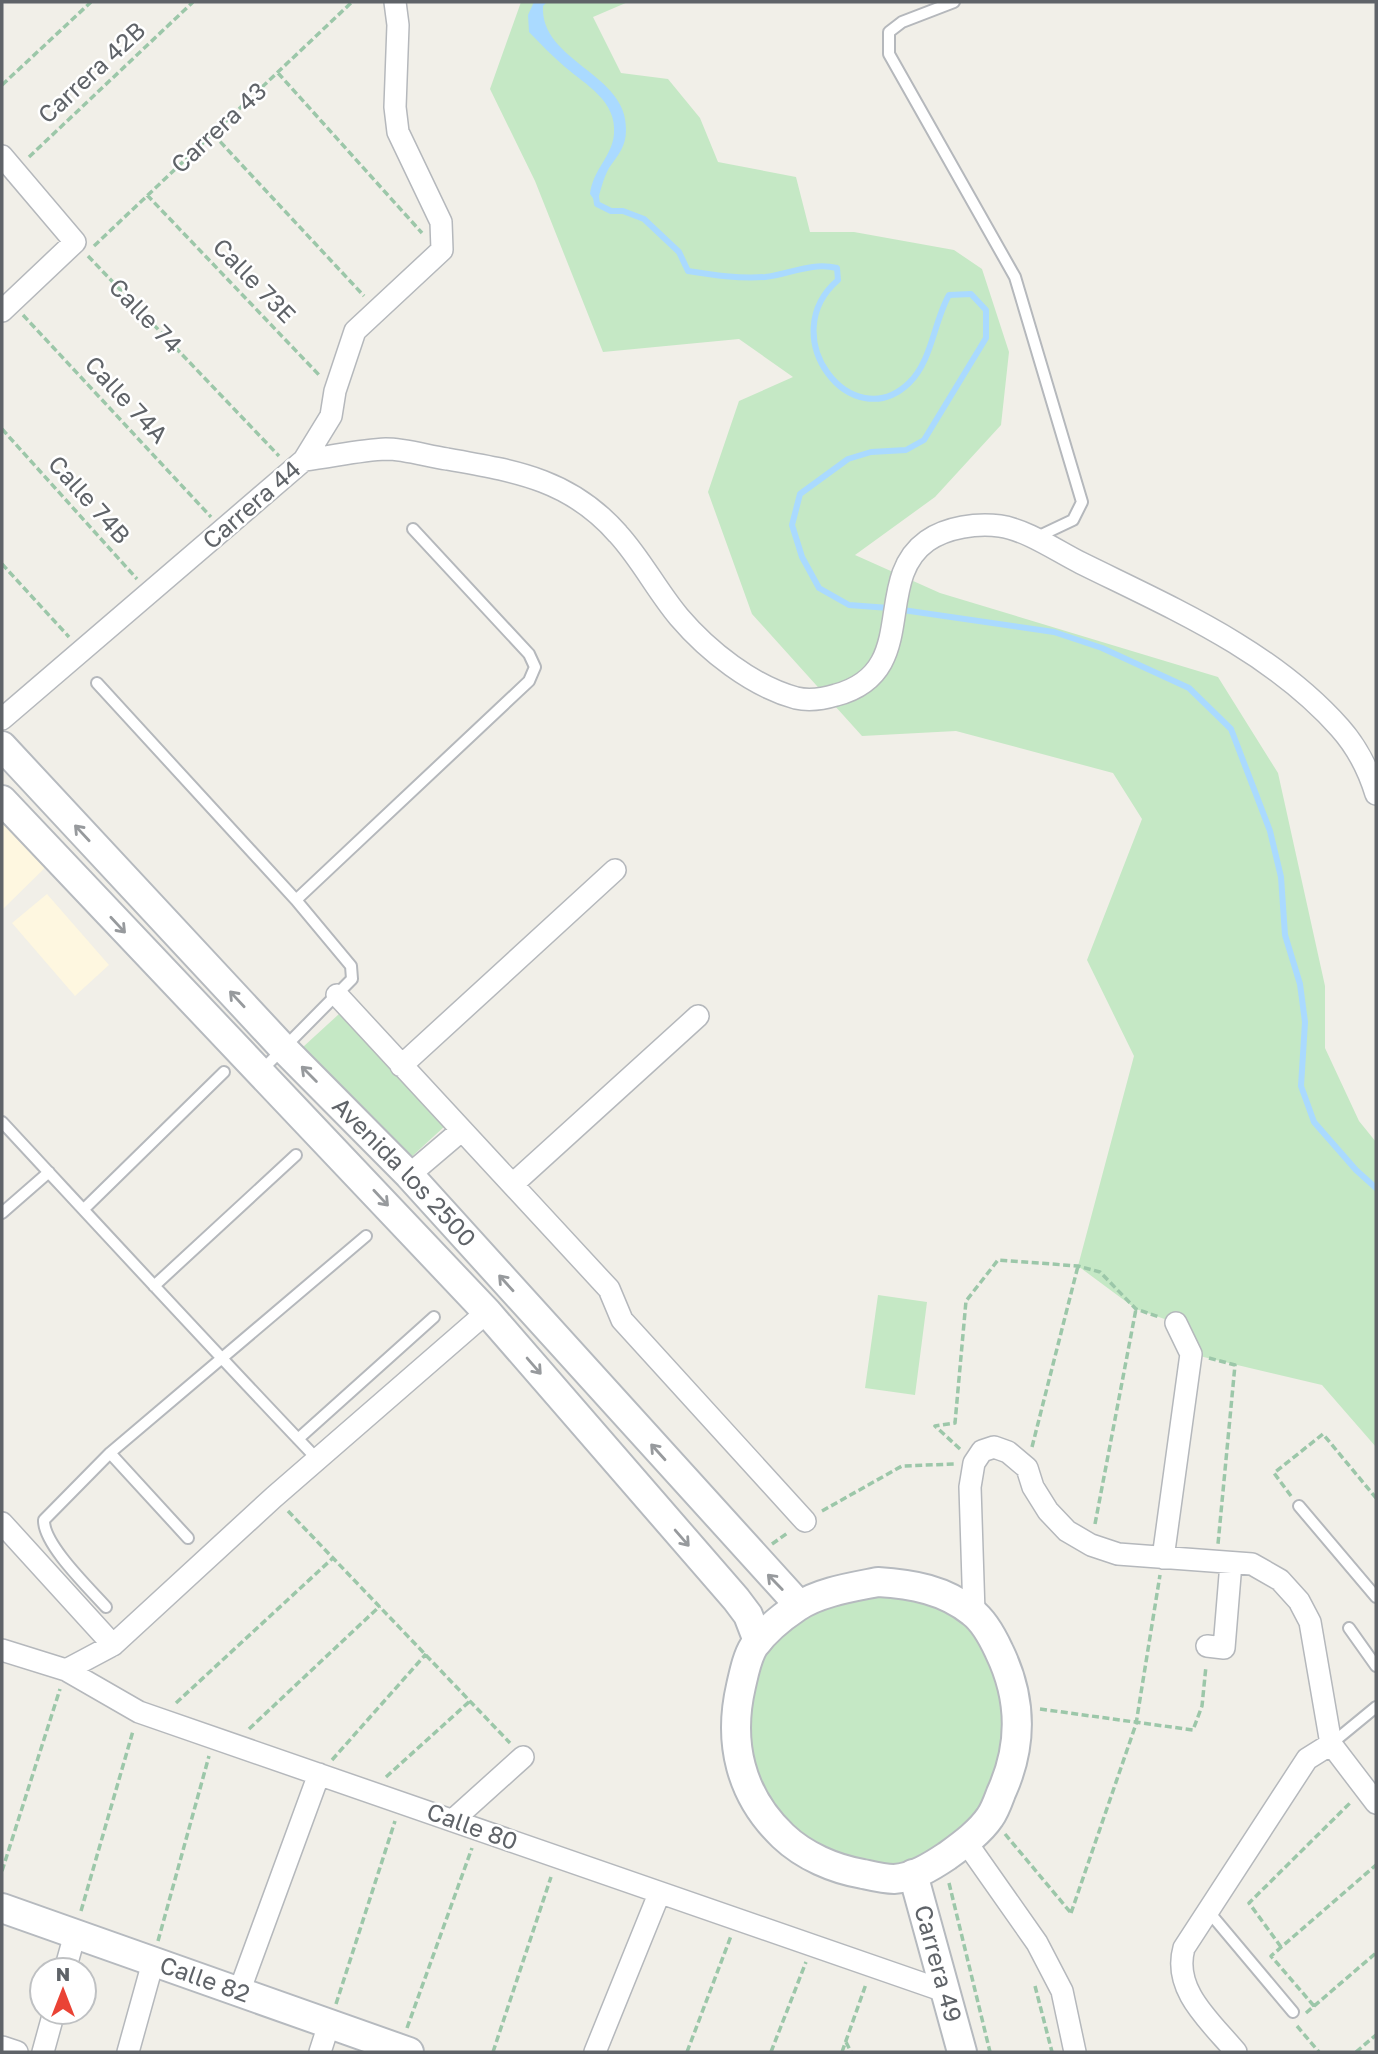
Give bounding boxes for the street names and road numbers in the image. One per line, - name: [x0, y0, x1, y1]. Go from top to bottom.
- street label: Carrera 42B: [31, 15, 150, 129]
- street label: Carrera 43: [164, 76, 272, 178]
- street label: Calle 73E: [208, 232, 302, 328]
- street label: Calle 74: [104, 272, 189, 358]
- street label: Calle 74A: [80, 349, 175, 448]
- street label: Calle 74B: [43, 449, 137, 549]
- street label: Carrera 44: [196, 453, 306, 554]
- street label: Avenida los 2500: [327, 1091, 483, 1252]
- street label: Calle 80: [423, 1796, 522, 1855]
- street label: Carrera 49: [909, 1901, 969, 2025]
- street label: Calle 82: [156, 1949, 254, 2008]

